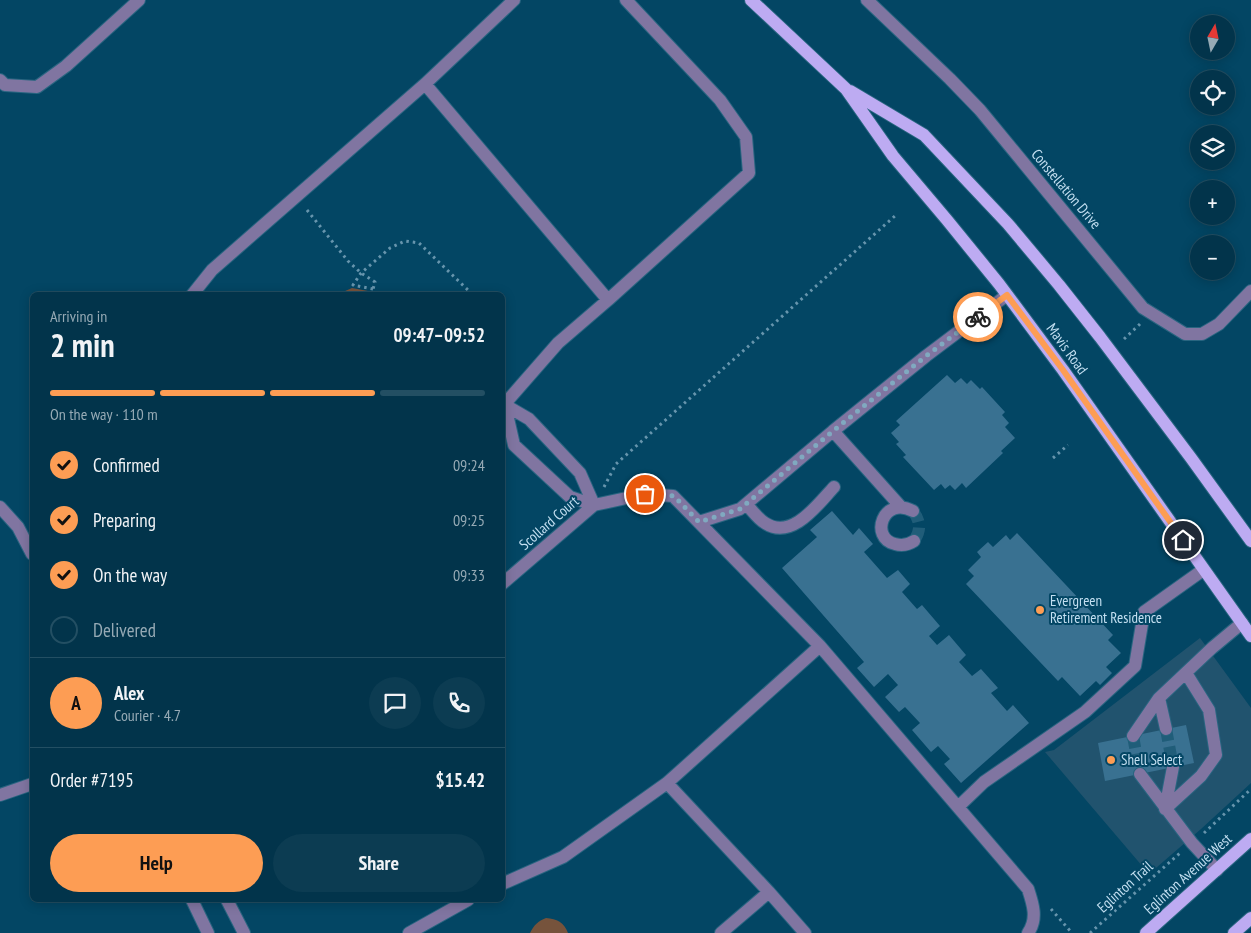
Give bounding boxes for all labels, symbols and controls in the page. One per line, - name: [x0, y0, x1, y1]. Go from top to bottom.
- north arrow: [1190, 15, 1235, 60]
- map controls: [1190, 15, 1235, 280]
- button: locate: [1190, 70, 1235, 115]
- button: layers: [1190, 125, 1235, 170]
- street label: Constellation Drive: [1027, 145, 1105, 233]
- button: +: [1190, 180, 1235, 225]
- button: −: [1190, 235, 1235, 280]
- courier: [953, 292, 1003, 342]
- icon: bike: [964, 303, 992, 331]
- text: Arriving in: [50, 306, 107, 326]
- street label: Mavis Road: [1043, 319, 1092, 378]
- text: 09:47–09:52: [393, 323, 485, 347]
- text: 2 min: [50, 324, 115, 366]
- text: On the way · 110 m: [50, 404, 158, 424]
- icon: check: [50, 451, 78, 479]
- text: Confirmed: [93, 453, 160, 477]
- text: 09:24: [453, 455, 485, 475]
- pin: [624, 473, 666, 515]
- icon: bag: [631, 480, 659, 508]
- street label: Scollard Court: [515, 492, 582, 554]
- icon: check: [50, 506, 78, 534]
- text: Preparing: [93, 508, 156, 532]
- text: 09:25: [453, 510, 485, 530]
- pin: [1162, 519, 1204, 561]
- icon: home: [1169, 526, 1197, 554]
- icon: check: [50, 561, 78, 589]
- text: On the way: [93, 563, 167, 587]
- text: 09:33: [453, 565, 485, 585]
- place label: Evergreen Retirement Residence: [1050, 591, 1162, 627]
- marker: Evergreen Retirement Residence: [1034, 604, 1046, 616]
- text: Delivered: [93, 618, 156, 642]
- button: chat: [369, 677, 421, 729]
- button: phone: [433, 677, 485, 729]
- text: Alex: [114, 681, 144, 705]
- text: A: [71, 691, 81, 715]
- text: Courier · 4.7: [114, 705, 181, 725]
- place label: Shell Select: [1121, 750, 1182, 769]
- marker: Shell Select: [1105, 754, 1117, 766]
- text: Order #7195: [50, 768, 134, 792]
- text: $15.42: [436, 768, 485, 792]
- street label: Eglinton Avenue West: [1140, 829, 1236, 918]
- button: Help: [50, 834, 263, 892]
- button: Share: [273, 834, 485, 892]
- street label: Eglinton Trail: [1093, 856, 1157, 917]

